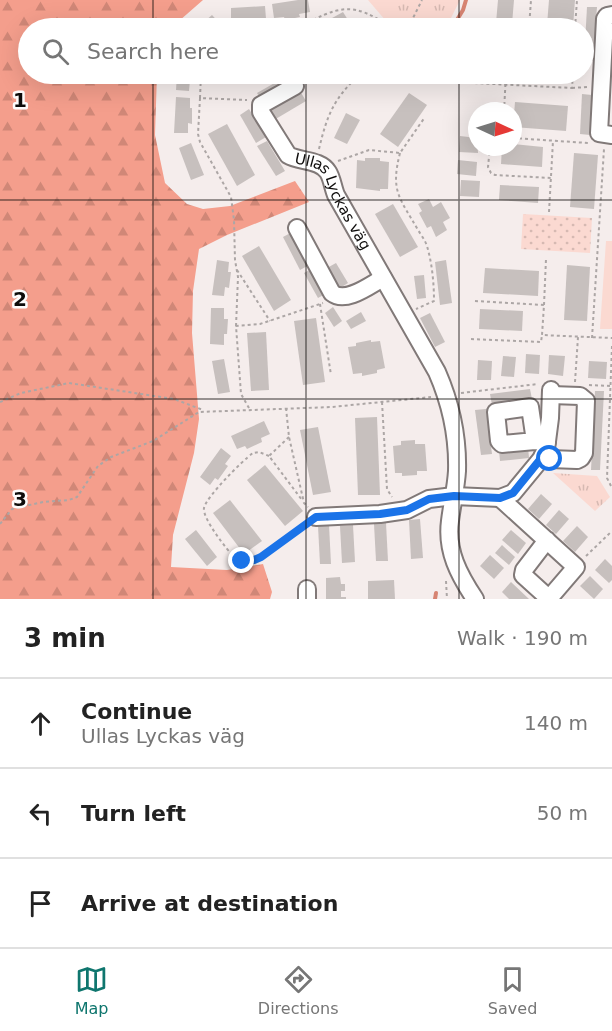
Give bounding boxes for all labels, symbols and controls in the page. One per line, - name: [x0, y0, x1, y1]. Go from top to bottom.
- search box: [18, 18, 594, 84]
- icon: search: [39, 35, 72, 68]
- text: Search here: [87, 39, 219, 64]
- text: 1: [13, 88, 27, 112]
- north arrow: [468, 102, 522, 156]
- street label: Ullas Lyckas väg: [293, 149, 375, 253]
- text: 2: [13, 287, 27, 311]
- route start: [536, 445, 562, 471]
- text: 3: [13, 487, 27, 511]
- route end: [228, 547, 254, 573]
- text: 3 min: [24, 623, 106, 653]
- text: Walk · 190 m: [457, 626, 588, 650]
- text: Continue: [81, 699, 192, 724]
- icon: ahead: [24, 707, 57, 740]
- text: 140 m: [524, 711, 588, 735]
- text: Ullas Lyckas väg: [81, 724, 245, 748]
- icon: left: [24, 797, 57, 830]
- text: Turn left: [81, 801, 186, 826]
- text: 50 m: [537, 801, 588, 825]
- icon: arrive: [24, 887, 57, 920]
- text: Arrive at destination: [81, 891, 338, 916]
- tab: Map: [75, 963, 108, 1018]
- tab: Directions: [258, 963, 338, 1018]
- tab: Saved: [488, 963, 537, 1018]

